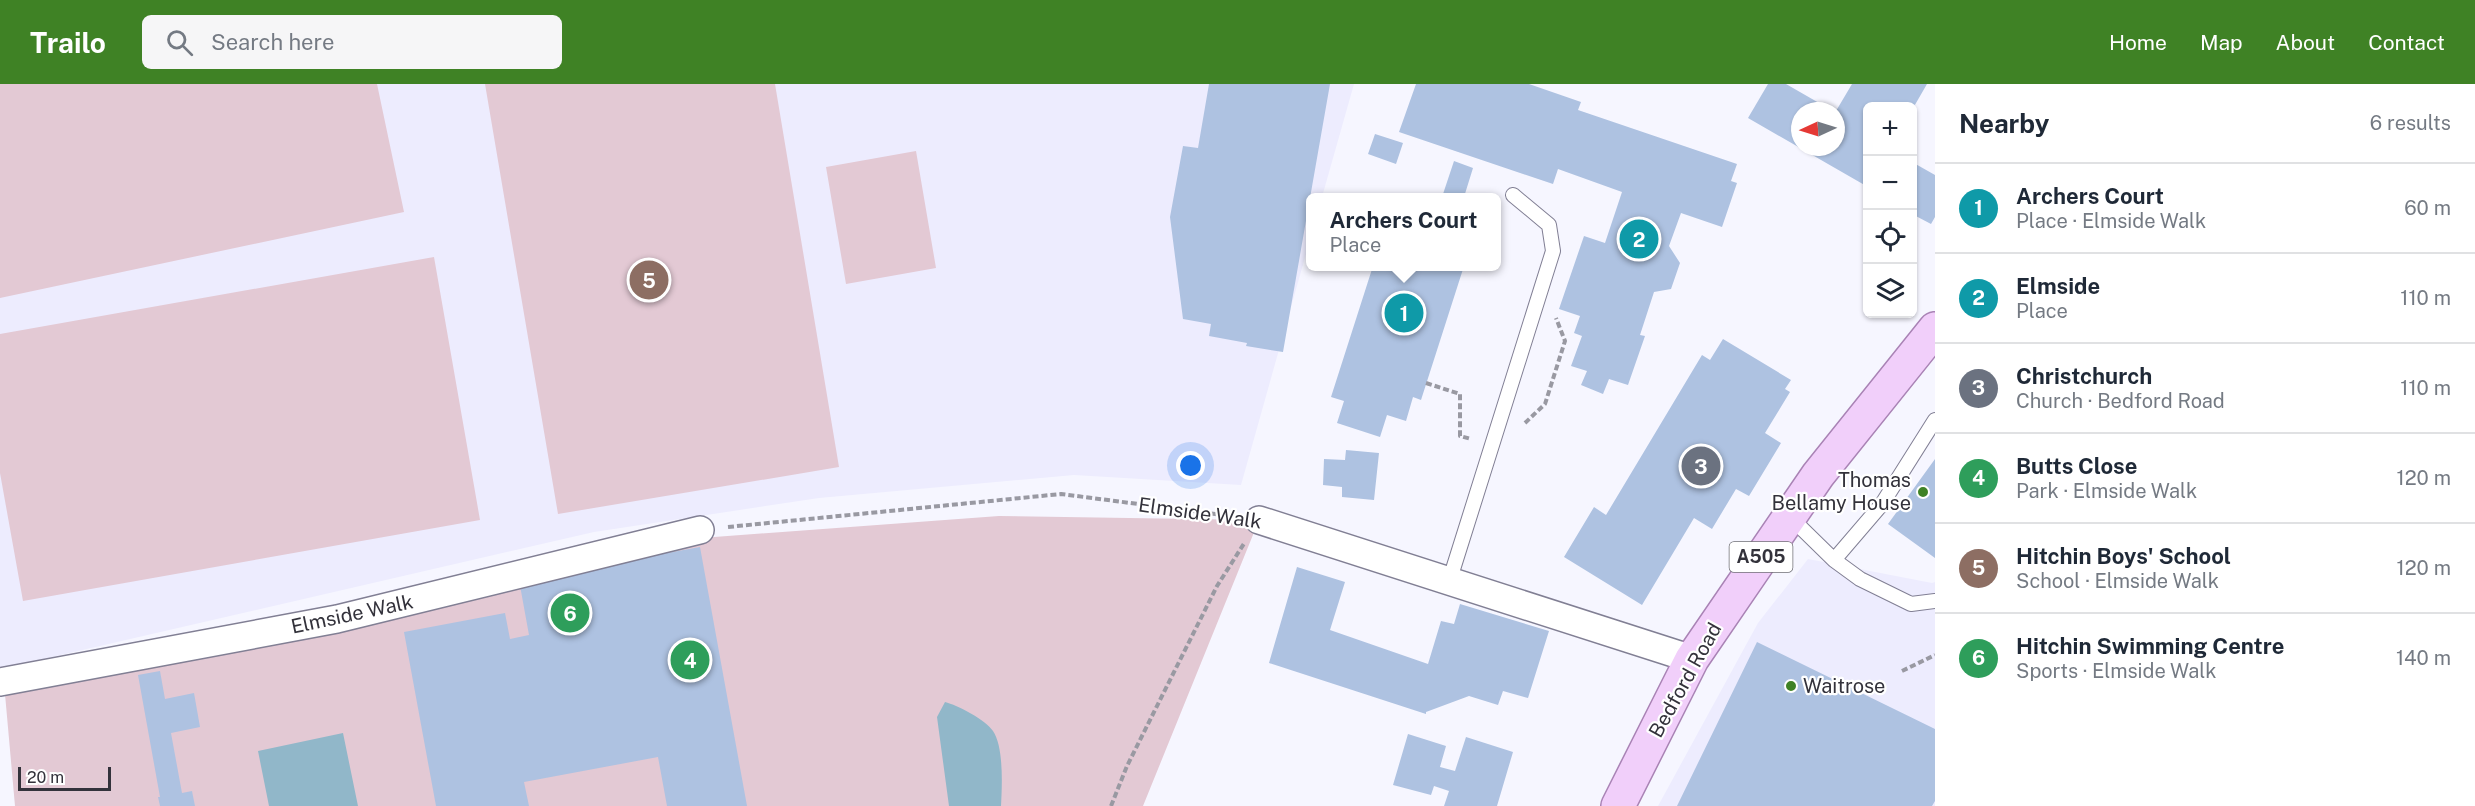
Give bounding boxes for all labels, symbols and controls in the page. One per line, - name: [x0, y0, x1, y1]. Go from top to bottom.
- search box: [142, 15, 562, 69]
- text: Trailo: [30, 26, 106, 59]
- icon: search: [163, 26, 196, 59]
- text: Search here: [211, 29, 334, 55]
- text: Home: [2109, 30, 2167, 55]
- text: Map: [2200, 30, 2243, 55]
- text: About: [2276, 30, 2335, 55]
- text: Contact: [2368, 30, 2445, 55]
- north arrow: [1791, 102, 1845, 156]
- map controls: [1863, 102, 1917, 318]
- button: +: [1863, 102, 1917, 156]
- text: Nearby: [1959, 108, 2049, 139]
- text: 6 results: [2370, 111, 2451, 135]
- button: −: [1863, 156, 1917, 210]
- text: Archers Court: [2016, 183, 2164, 209]
- popup: [1306, 193, 1501, 271]
- text: 1: [1974, 196, 1983, 220]
- text: 60 m: [2404, 196, 2451, 220]
- text: Archers Court: [1330, 207, 1477, 233]
- text: Place · Elmside Walk: [2016, 209, 2206, 233]
- button: locate: [1863, 210, 1917, 264]
- pin: 2: [1620, 216, 1658, 262]
- text: Place: [1330, 233, 1381, 257]
- pin: 5: [630, 258, 668, 302]
- button: layers: [1863, 264, 1917, 318]
- text: Elmside: [2016, 273, 2100, 299]
- text: 2: [1972, 286, 1985, 310]
- text: 110 m: [2400, 286, 2451, 310]
- pin: 1: [1384, 290, 1424, 336]
- text: Place: [2016, 299, 2068, 323]
- text: Christchurch: [2016, 363, 2152, 389]
- text: 3: [1972, 376, 1985, 400]
- text: 110 m: [2400, 376, 2451, 400]
- text: Church · Bedford Road: [2016, 389, 2225, 413]
- pin: 3: [1682, 444, 1720, 488]
- your location: [1176, 451, 1205, 480]
- text: Butts Close: [2016, 453, 2137, 479]
- text: 4: [1972, 466, 1985, 490]
- text: 120 m: [2397, 466, 2451, 490]
- place label: Thomas Bellamy House: [1771, 468, 1911, 515]
- text: Park · Elmside Walk: [2016, 479, 2197, 503]
- marker: Thomas Bellamy House: [1916, 485, 1930, 499]
- street label: Elmside Walk: [1137, 492, 1263, 534]
- road number: A505: [1730, 542, 1792, 572]
- text: Hitchin Boys' School: [2016, 543, 2231, 569]
- text: 5: [1972, 556, 1985, 580]
- text: 120 m: [2397, 556, 2451, 580]
- text: School · Elmside Walk: [2016, 569, 2219, 593]
- street label: Elmside Walk: [289, 589, 415, 639]
- pin: 6: [550, 590, 590, 636]
- street label: Bedford Road: [1644, 618, 1726, 742]
- text: Hitchin Swimming Centre: [2016, 633, 2284, 659]
- pin: 4: [670, 638, 710, 682]
- text: 6: [1972, 646, 1985, 670]
- text: 140 m: [2396, 646, 2451, 670]
- text: Sports · Elmside Walk: [2016, 659, 2216, 683]
- place label: Waitrose: [1803, 674, 1885, 698]
- marker: Waitrose: [1784, 679, 1798, 693]
- scale bar: [18, 764, 111, 792]
- text: 20 m: [27, 768, 64, 787]

